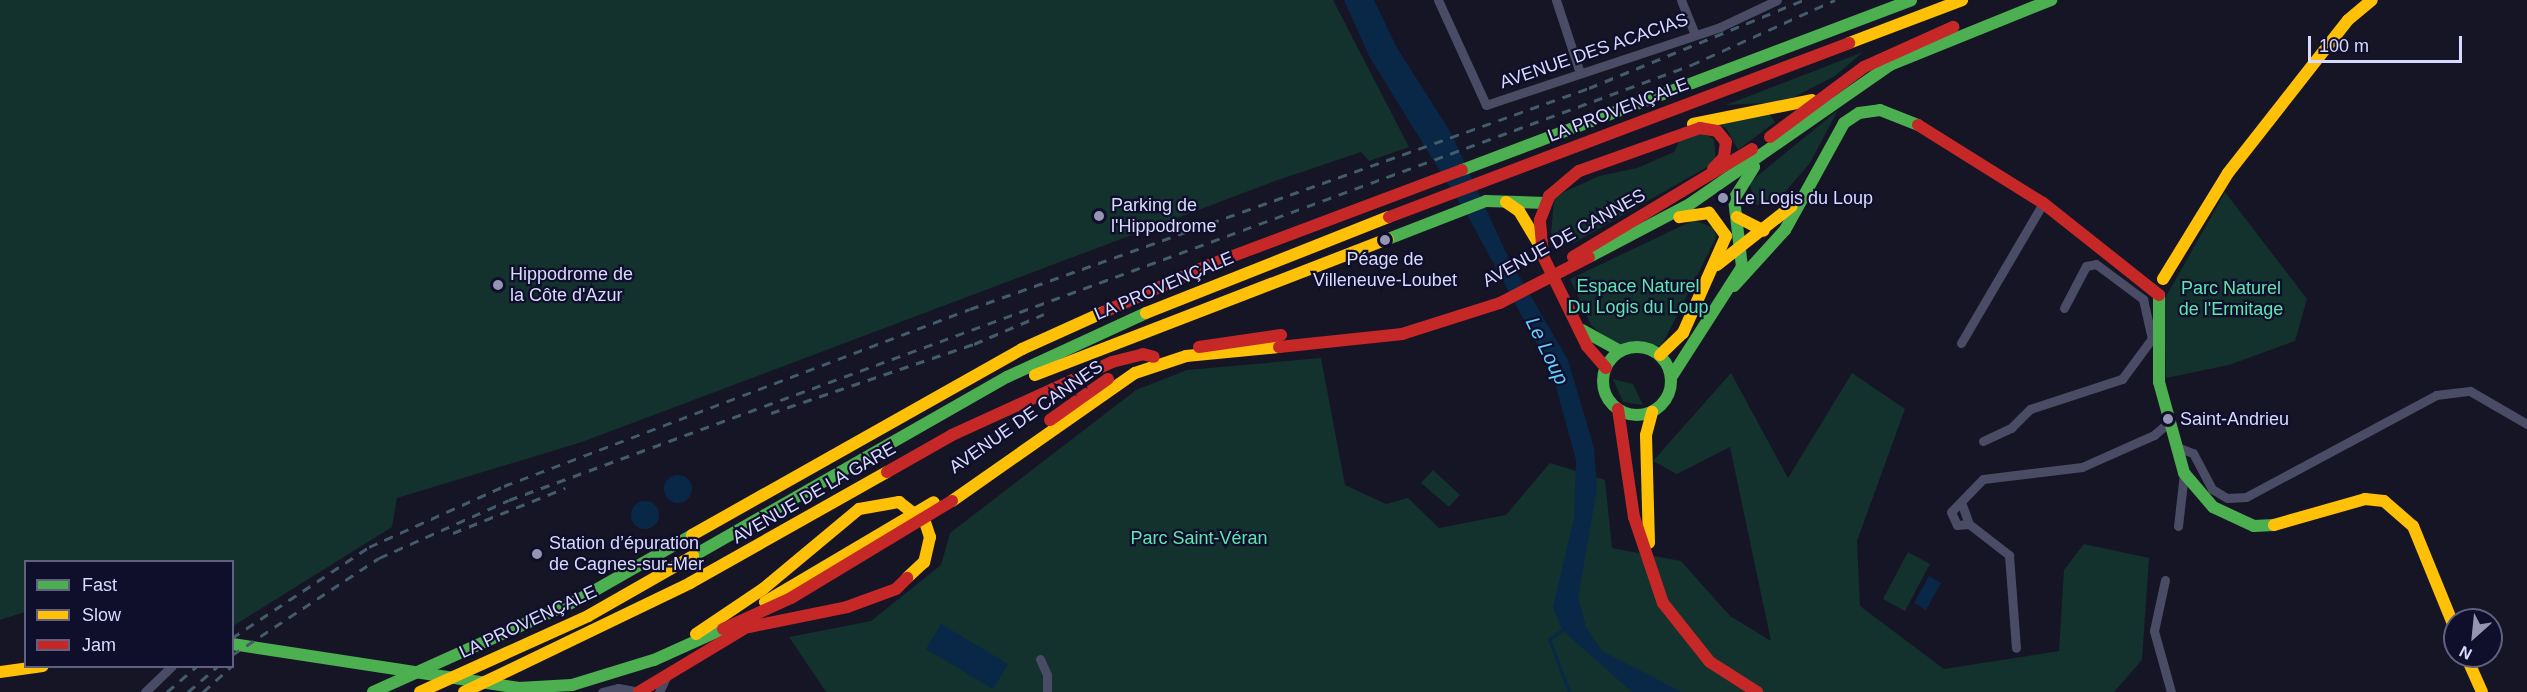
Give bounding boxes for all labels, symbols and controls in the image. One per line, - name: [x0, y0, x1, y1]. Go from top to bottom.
- street label: AVENUE DES ACACIAS: [1497, 8, 1691, 94]
- scale bar: [2311, 24, 2466, 62]
- text: 100 m: [2319, 36, 2369, 56]
- street label: LA PROVENÇALE: [1544, 73, 1692, 147]
- street label: AVENUE DE CANNES: [1479, 184, 1649, 292]
- place label: Le Logis du Loup: [1735, 187, 1873, 209]
- marker: Le Logis du Loup: [1716, 191, 1730, 205]
- place label: Parking de l'Hippodrome: [1111, 195, 1216, 238]
- marker: Parking de l'Hippodrome: [1092, 209, 1106, 223]
- marker: Péage de Villeneuve-Loubet: [1378, 233, 1392, 247]
- street label: LA PROVENÇALE: [1091, 247, 1237, 325]
- place label: Péage de Villeneuve-Loubet: [1313, 249, 1457, 292]
- place label: Hippodrome de la Côte d'Azur: [510, 264, 633, 306]
- park label: Espace Naturel Du Logis du Loup: [1567, 276, 1709, 318]
- marker: Hippodrome de la Côte d'Azur: [491, 278, 505, 292]
- park label: Parc Naturel de l'Ermitage: [2179, 278, 2283, 320]
- water label: Le Loup: [1520, 313, 1574, 389]
- street label: AVENUE DE CANNES: [945, 356, 1107, 478]
- place label: Saint-Andrieu: [2180, 408, 2289, 430]
- marker: Saint-Andrieu: [2161, 412, 2175, 426]
- street label: AVENUE DE LA GARE: [728, 437, 900, 549]
- park label: Parc Saint-Véran: [1130, 527, 1268, 549]
- place label: Station d’épuration de Cagnes-sur-Mer: [549, 533, 704, 576]
- marker: Station d’épuration de Cagnes-sur-Mer: [530, 547, 544, 561]
- legend: [24, 560, 234, 668]
- text: Fast: [82, 575, 117, 595]
- street label: LA PROVENÇALE: [455, 581, 601, 663]
- text: Slow: [82, 605, 121, 625]
- north arrow: [2443, 608, 2503, 668]
- text: Jam: [82, 635, 116, 655]
- text: N: [2456, 643, 2475, 663]

